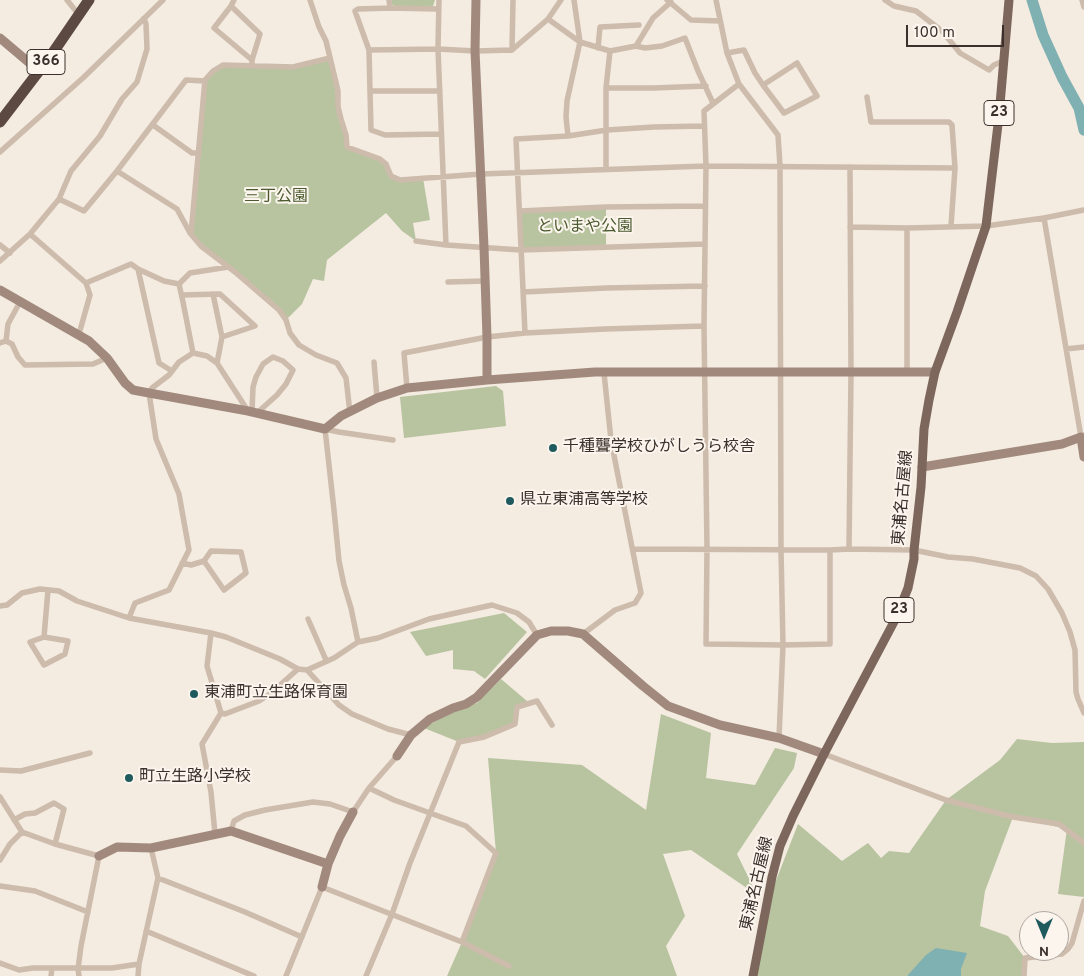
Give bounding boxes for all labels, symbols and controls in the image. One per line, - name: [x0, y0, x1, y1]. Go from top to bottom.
- scale bar: [909, 15, 1006, 47]
- text: 100 m: [914, 24, 955, 43]
- road number: 366: [27, 50, 65, 74]
- road number: 23: [984, 100, 1014, 126]
- park label: 三丁公園: [244, 188, 308, 208]
- park label: といまや公園: [537, 218, 633, 238]
- place label: 千種聾学校ひがしうら校舎: [563, 438, 755, 458]
- marker: 千種聾学校ひがしうら校舎: [547, 442, 559, 454]
- street label: 東浦名古屋線: [890, 449, 918, 547]
- place label: 県立東浦高等学校: [520, 491, 648, 511]
- marker: 県立東浦高等学校: [504, 495, 516, 507]
- road number: 23: [884, 598, 914, 622]
- place label: 東浦町立生路保育園: [204, 684, 348, 704]
- marker: 東浦町立生路保育園: [188, 688, 200, 700]
- place label: 町立生路小学校: [139, 768, 251, 788]
- marker: 町立生路小学校: [123, 772, 135, 784]
- street label: 東浦名古屋線: [738, 835, 778, 933]
- north arrow: [1019, 911, 1069, 961]
- text: N: [1039, 942, 1049, 959]

